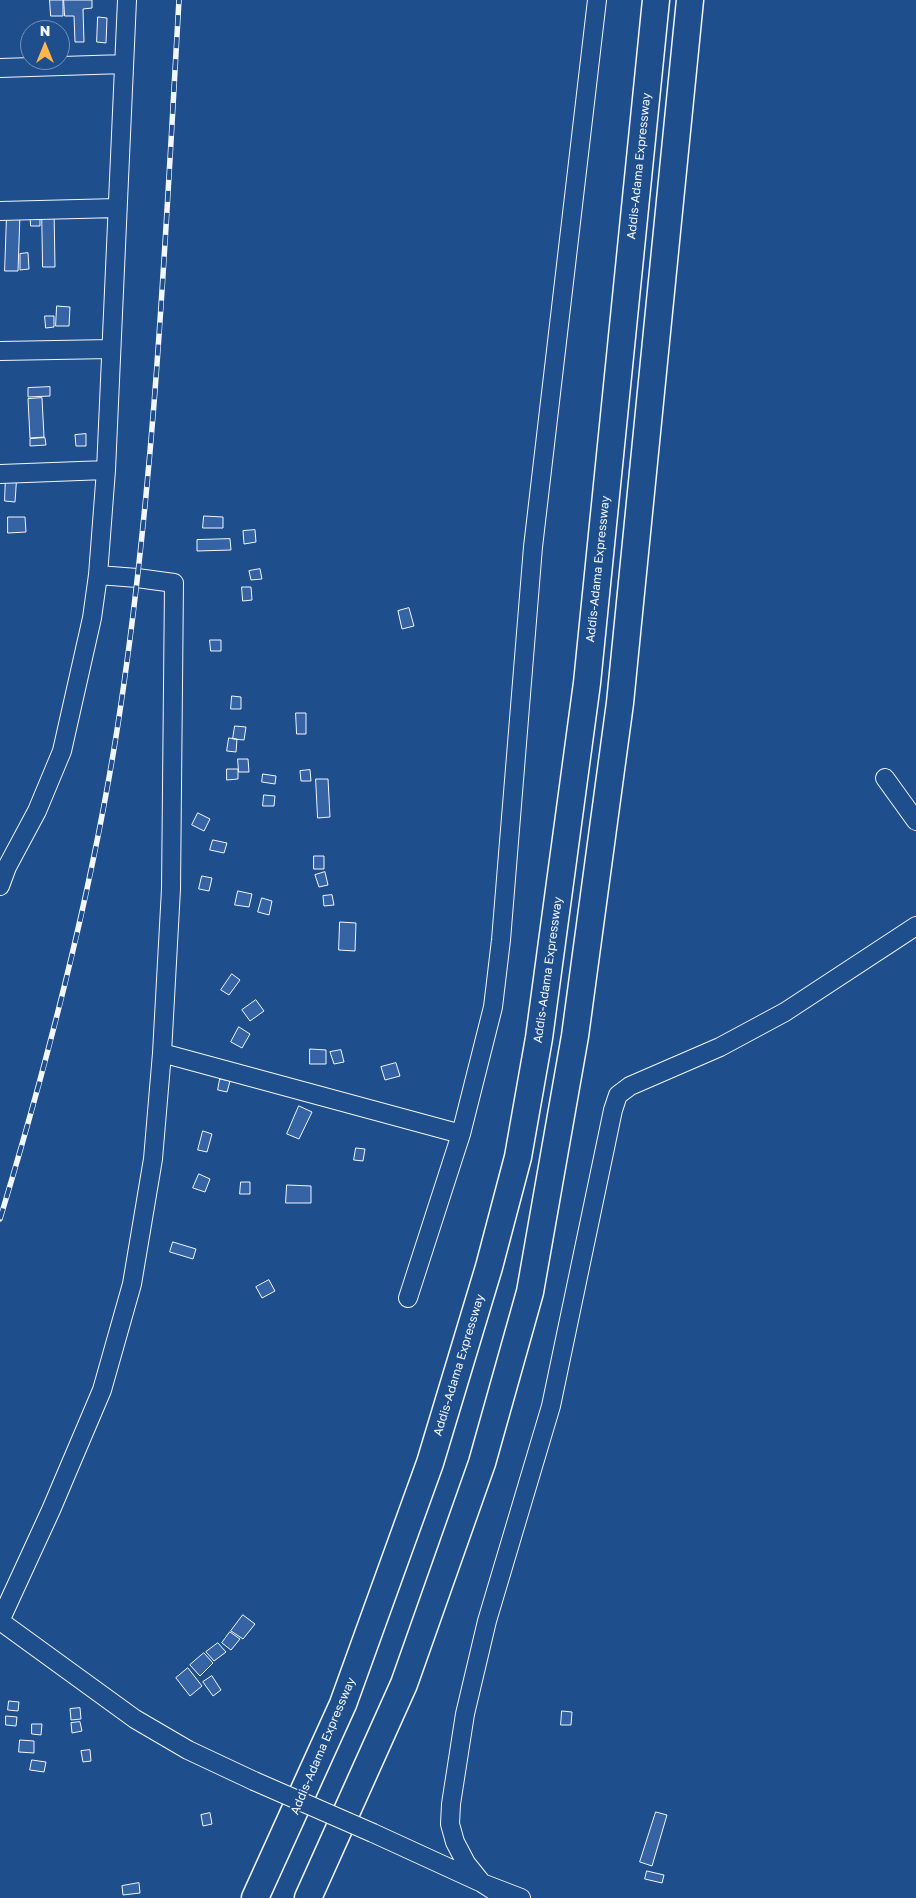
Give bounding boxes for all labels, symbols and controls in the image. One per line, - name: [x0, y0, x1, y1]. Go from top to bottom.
- north arrow: [20, 20, 70, 70]
- text: N: [40, 22, 50, 39]
- street label: Addis-Adama Expressway: [624, 92, 654, 240]
- street label: Addis-Adama Expressway: [583, 495, 613, 643]
- street label: Addis-Adama Expressway: [531, 896, 565, 1044]
- street label: Addis-Adama Expressway: [431, 1292, 487, 1438]
- street label: Addis-Adama Expressway: [288, 1675, 358, 1817]

